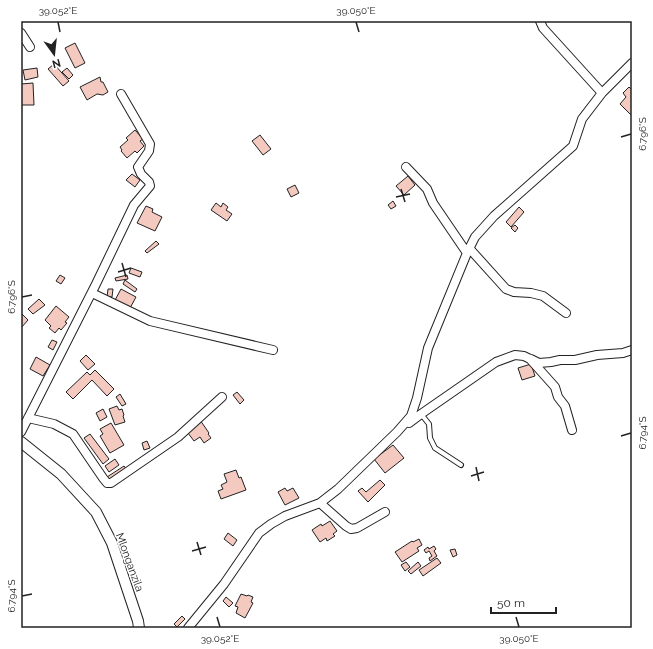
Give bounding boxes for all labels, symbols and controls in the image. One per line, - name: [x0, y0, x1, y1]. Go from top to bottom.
- text: 39.052°E: [39, 5, 77, 16]
- text: 39.050°E: [336, 5, 376, 16]
- north arrow: [34, 34, 74, 74]
- text: N: [51, 56, 62, 71]
- text: 6.796°S: [637, 117, 648, 151]
- text: 6.796°S: [6, 280, 17, 314]
- text: 6.794°S: [637, 417, 648, 449]
- street label: Mlonganzila: [113, 531, 146, 593]
- text: 6.794°S: [6, 580, 17, 612]
- scale bar: [491, 589, 556, 615]
- text: 50 m: [497, 596, 525, 610]
- text: 39.052°E: [201, 633, 239, 644]
- text: 39.050°E: [499, 633, 539, 644]

